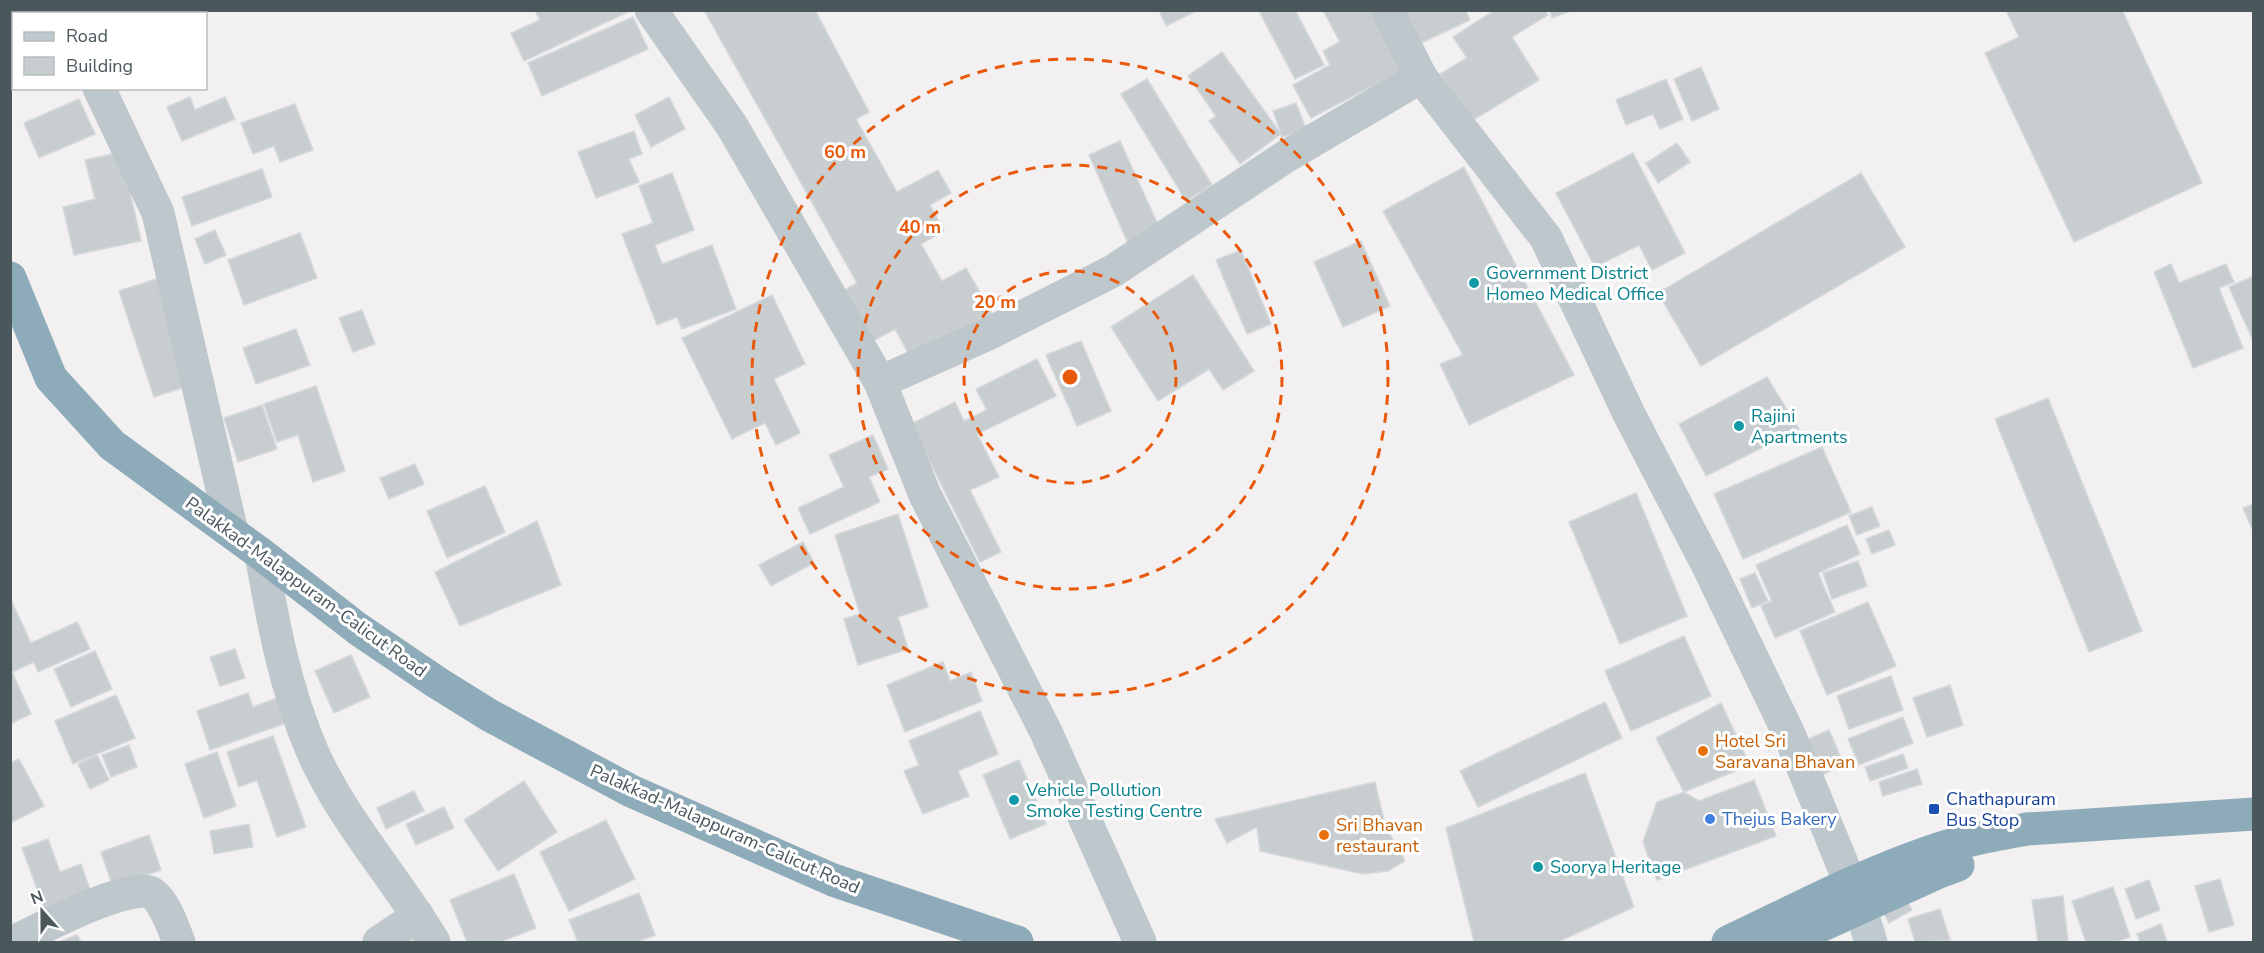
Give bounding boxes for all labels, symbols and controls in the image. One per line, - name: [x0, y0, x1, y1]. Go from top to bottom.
- legend: [12, 12, 207, 90]
- text: Road: [66, 24, 108, 48]
- text: Building: [66, 54, 133, 78]
- text: 60 m: [824, 140, 866, 164]
- text: 40 m: [899, 215, 941, 239]
- place label: Government District Homeo Medical Office: [1486, 261, 1664, 306]
- marker: Government District Homeo Medical Office: [1467, 276, 1481, 290]
- text: 20 m: [974, 290, 1016, 314]
- centre of rings: [1060, 367, 1080, 387]
- place label: Rajini Apartments: [1751, 404, 1848, 449]
- marker: Rajini Apartments: [1732, 419, 1746, 433]
- street label: Palakkad-Malappuram-Calicut Road: [180, 491, 432, 683]
- place label: Hotel Sri Saravana Bhavan: [1715, 729, 1855, 774]
- marker: Hotel Sri Saravana Bhavan: [1696, 744, 1710, 758]
- street label: Palakkad-Malappuram-Calicut Road: [586, 758, 864, 900]
- place label: Vehicle Pollution Smoke Testing Centre: [1025, 778, 1202, 823]
- place label: Chathapuram Bus Stop: [1946, 787, 2056, 832]
- marker: Vehicle Pollution Smoke Testing Centre: [1007, 793, 1021, 807]
- marker: Chathapuram Bus Stop: [1927, 802, 1941, 816]
- place label: Thejus Bakery: [1722, 807, 1837, 831]
- marker: Thejus Bakery: [1703, 812, 1717, 826]
- place label: Sri Bhavan restaurant: [1336, 813, 1423, 858]
- marker: Sri Bhavan restaurant: [1317, 828, 1331, 842]
- place label: Soorya Heritage: [1550, 855, 1681, 879]
- marker: Soorya Heritage: [1531, 860, 1545, 874]
- north arrow: [12, 881, 72, 941]
- text: N: [27, 886, 47, 910]

